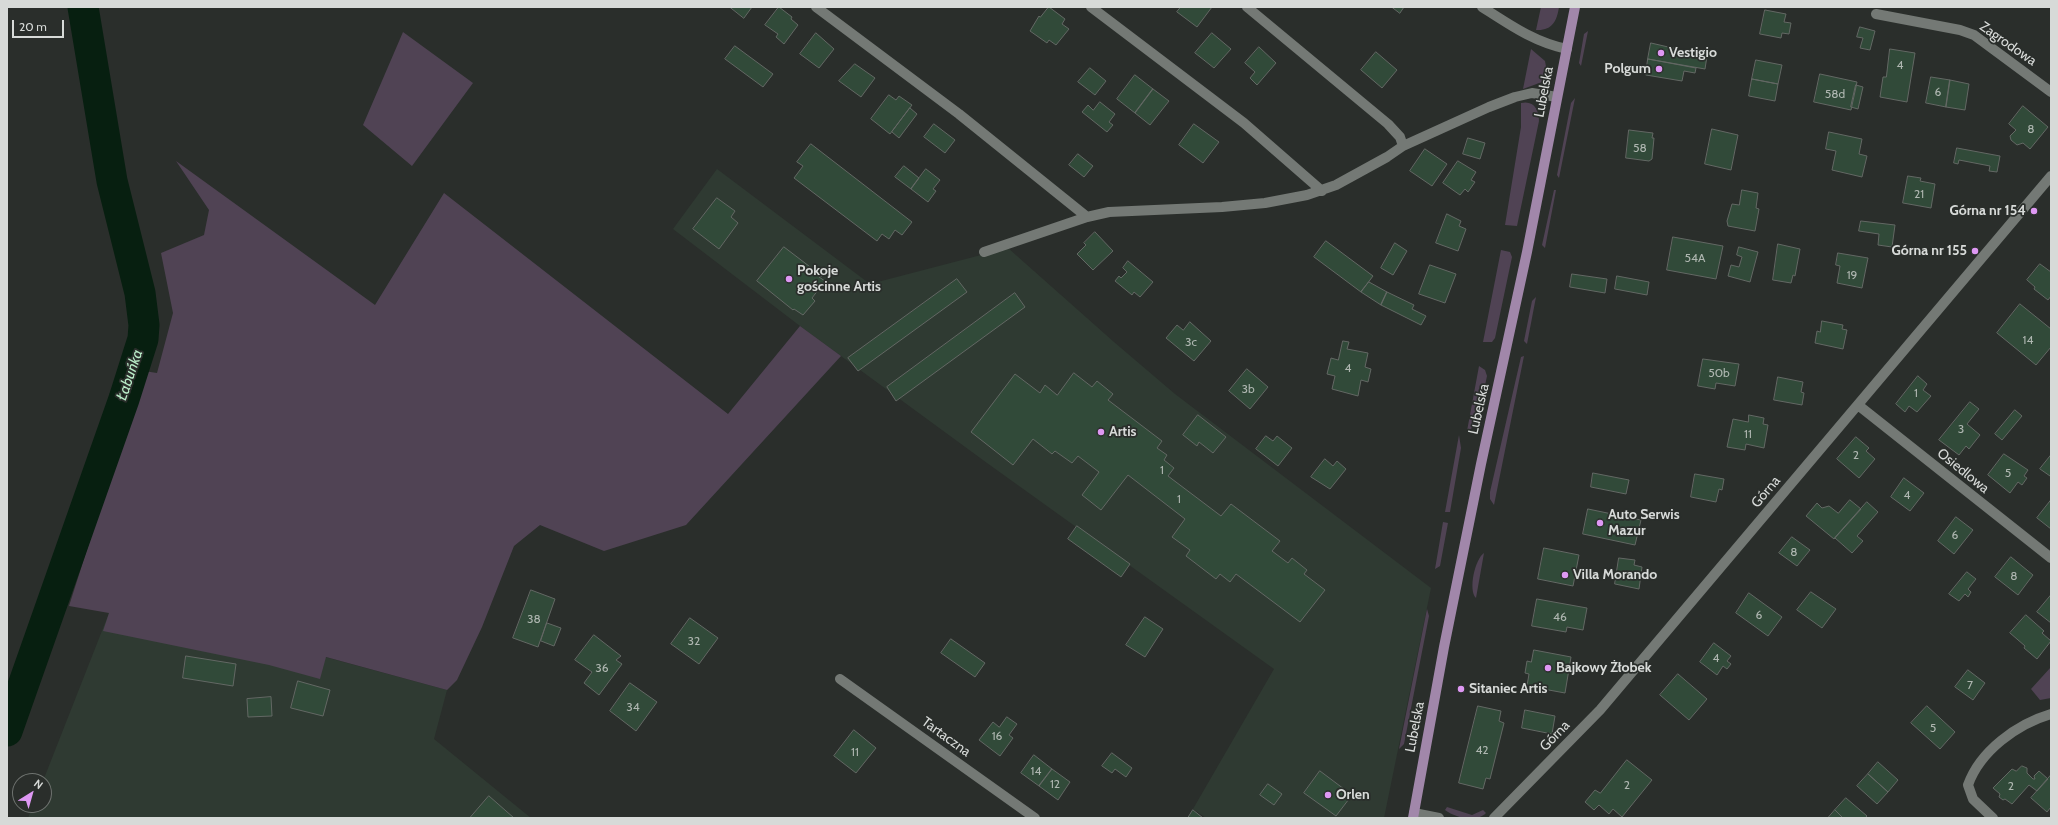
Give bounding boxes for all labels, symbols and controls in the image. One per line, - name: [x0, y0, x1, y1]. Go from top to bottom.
- scale bar: [14, 12, 66, 38]
- street label: Zagrodowa: [1976, 18, 2040, 70]
- text: 20 m: [19, 19, 47, 34]
- place label: Vestigio: [1669, 45, 1717, 61]
- marker: Vestigio: [1656, 48, 1666, 58]
- house number: 4: [1897, 58, 1903, 72]
- place label: Polgum: [1604, 61, 1651, 77]
- marker: Polgum: [1654, 64, 1664, 74]
- street label: Lubelska: [1531, 65, 1557, 119]
- house number: 6: [1935, 85, 1941, 99]
- house number: 58d: [1825, 87, 1845, 101]
- house number: 8: [2027, 122, 2035, 136]
- house number: 58: [1633, 141, 1647, 155]
- house number: 21: [1914, 187, 1924, 201]
- place label: Górna nr 154: [1949, 203, 2026, 219]
- marker: Górna nr 154: [2029, 206, 2039, 216]
- place label: Górna nr 155: [1892, 243, 1967, 259]
- marker: Górna nr 155: [1970, 246, 1980, 256]
- house number: 54A: [1685, 251, 1705, 265]
- place label: Pokoje gościnne Artis: [797, 263, 881, 296]
- house number: 19: [1847, 268, 1857, 282]
- marker: Pokoje gościnne Artis: [784, 274, 794, 284]
- house number: 14: [2023, 333, 2033, 347]
- house number: 3c: [1185, 335, 1197, 349]
- water label: Łabuńka: [113, 347, 147, 403]
- house number: 4: [1345, 361, 1351, 375]
- house number: 50b: [1708, 366, 1730, 380]
- house number: 3b: [1241, 382, 1255, 396]
- street label: Lubelska: [1465, 382, 1493, 436]
- house number: 1: [1914, 386, 1918, 400]
- house number: 3: [1958, 422, 1964, 436]
- place label: Artis: [1109, 424, 1136, 440]
- marker: Artis: [1096, 427, 1106, 437]
- house number: 11: [1744, 427, 1752, 441]
- street label: Osiedlowa: [1934, 445, 1992, 497]
- house number: 2: [1853, 448, 1859, 462]
- house number: 1: [1160, 463, 1164, 477]
- house number: 5: [2005, 466, 2011, 480]
- street label: Górna: [1748, 473, 1784, 511]
- house number: 4: [1904, 488, 1910, 502]
- house number: 1: [1177, 492, 1181, 506]
- place label: Auto Serwis Mazur: [1608, 507, 1680, 540]
- marker: Auto Serwis Mazur: [1595, 518, 1605, 528]
- house number: 6: [1952, 528, 1958, 542]
- house number: 8: [1790, 545, 1798, 559]
- place label: Villa Morando: [1573, 567, 1657, 583]
- house number: 8: [2010, 569, 2018, 583]
- marker: Villa Morando: [1560, 570, 1570, 580]
- house number: 6: [1756, 608, 1762, 622]
- house number: 46: [1553, 610, 1567, 624]
- house number: 38: [527, 612, 541, 626]
- house number: 32: [688, 634, 700, 648]
- house number: 4: [1713, 651, 1719, 665]
- place label: Bajkowy Żłobek: [1556, 660, 1652, 676]
- house number: 36: [595, 661, 609, 675]
- marker: Bajkowy Żłobek: [1543, 663, 1553, 673]
- house number: 7: [1967, 678, 1973, 692]
- place label: Sitaniec Artis: [1469, 681, 1547, 697]
- marker: Sitaniec Artis: [1456, 684, 1466, 694]
- house number: 34: [626, 700, 640, 714]
- street label: Lubelska: [1402, 700, 1428, 754]
- street label: Tartaczna: [918, 714, 974, 760]
- street label: Górna: [1536, 717, 1574, 755]
- house number: 5: [1930, 721, 1936, 735]
- house number: 16: [992, 729, 1002, 743]
- house number: 42: [1475, 743, 1489, 757]
- house number: 11: [851, 745, 859, 759]
- house number: 14: [1031, 764, 1041, 778]
- north arrow: [12, 773, 52, 813]
- text: N: [31, 776, 46, 792]
- house number: 12: [1050, 777, 1060, 791]
- house number: 2: [1624, 778, 1630, 792]
- house number: 2: [2008, 779, 2014, 793]
- place label: Orlen: [1336, 787, 1370, 803]
- marker: Orlen: [1323, 790, 1333, 800]

